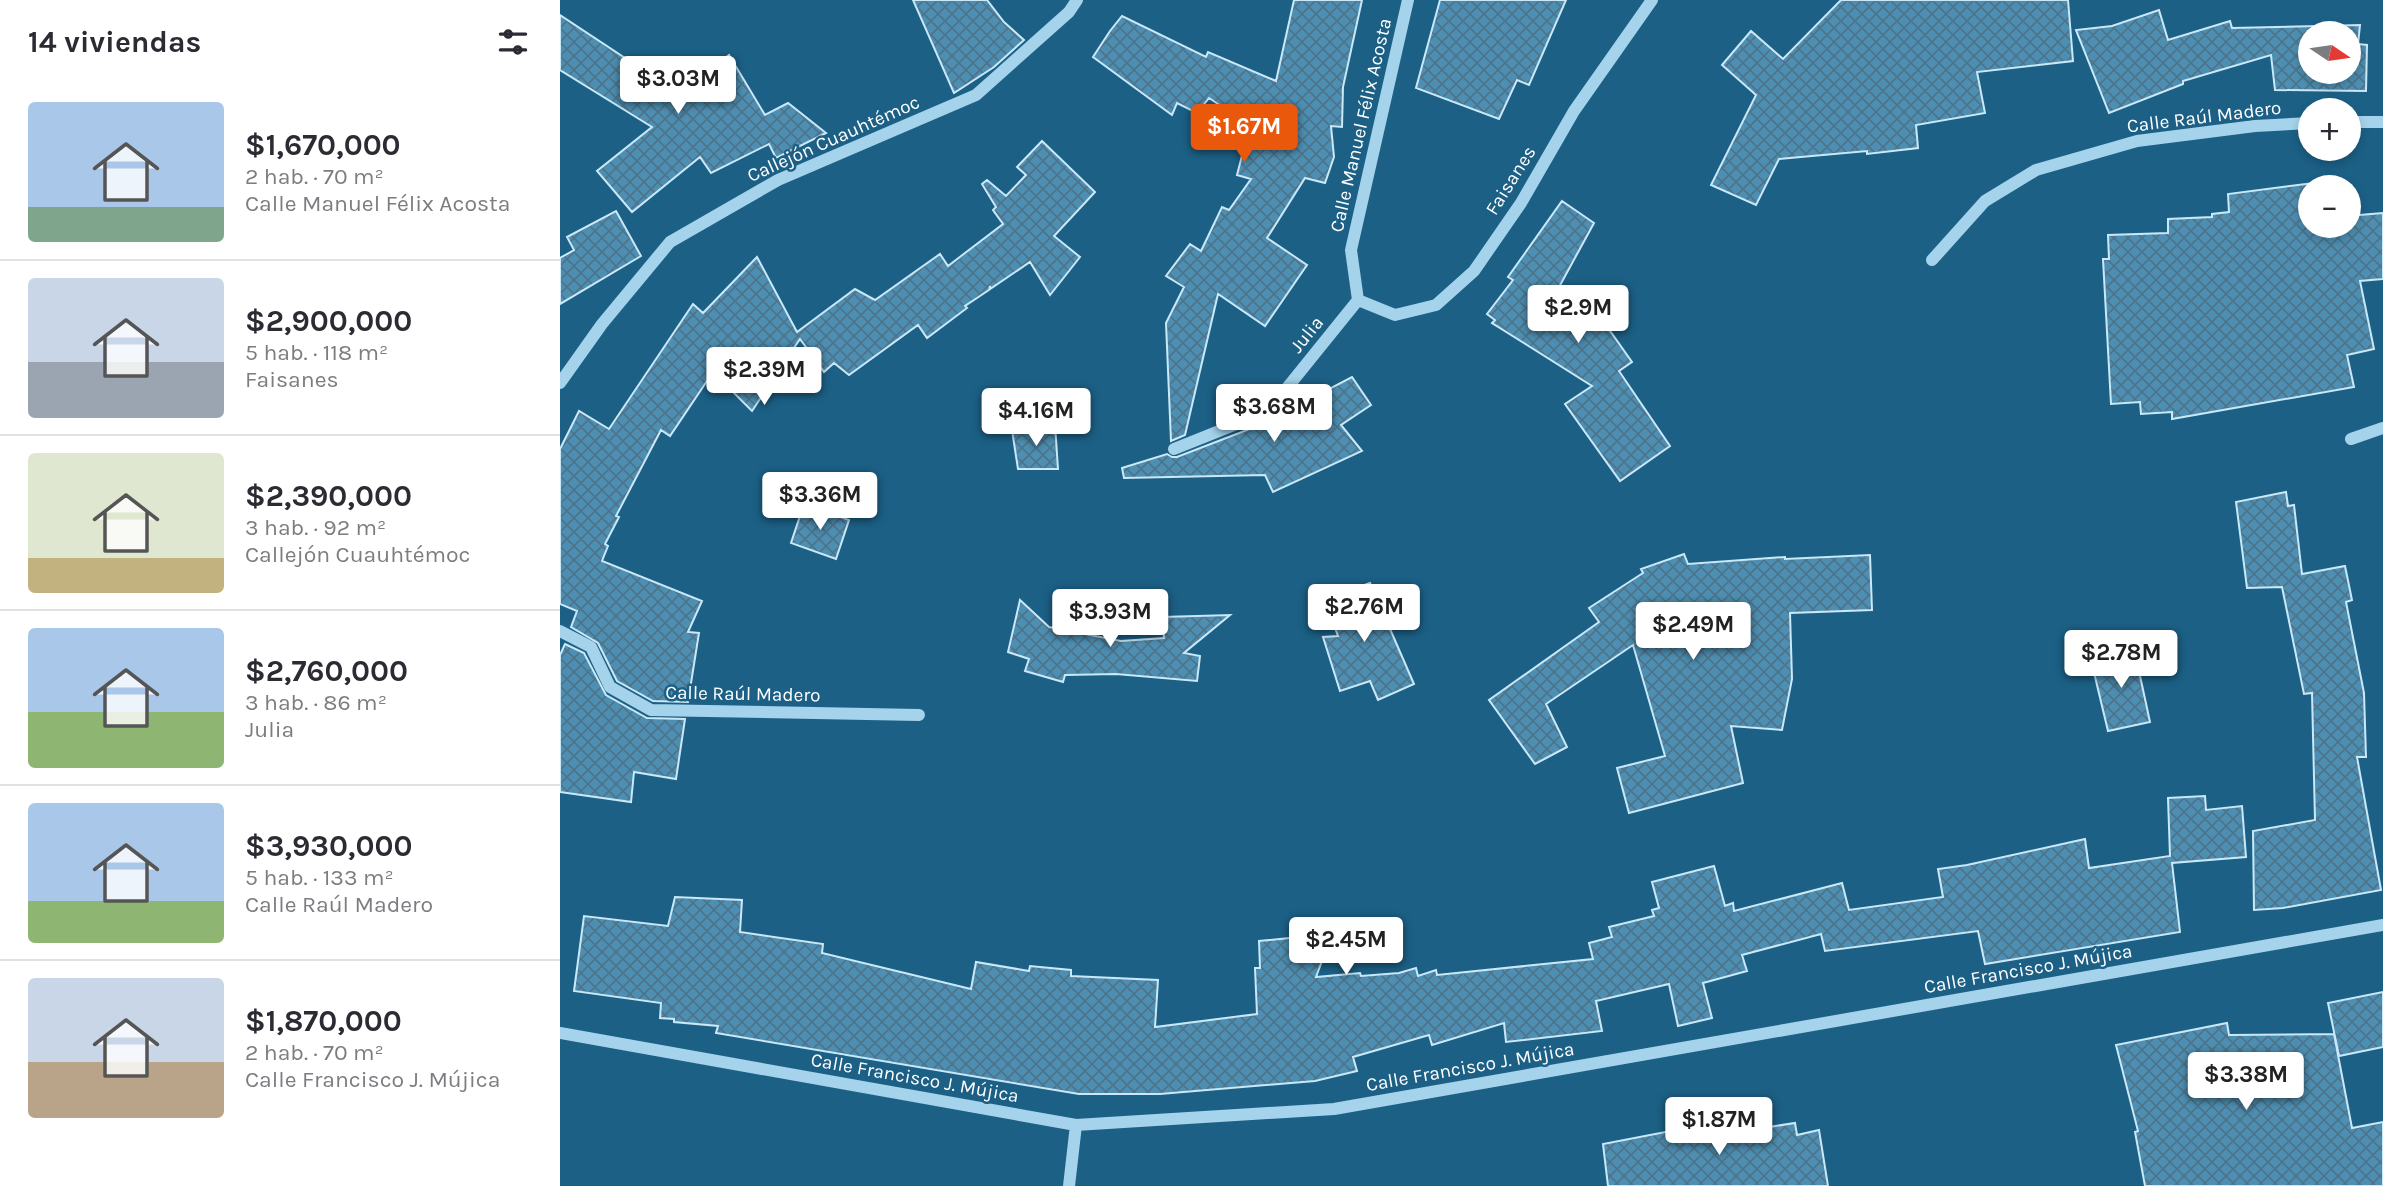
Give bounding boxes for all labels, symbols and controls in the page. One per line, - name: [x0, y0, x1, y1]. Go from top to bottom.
- street label: Calle Manuel Félix Acosta: [1326, 16, 1396, 234]
- north arrow: [2298, 21, 2361, 84]
- map controls: [2298, 21, 2361, 238]
- icon: filters: [494, 23, 532, 61]
- text: 14 viviendas: [28, 24, 201, 60]
- pin: $3.03M: [621, 57, 735, 116]
- text: $3.03M: [636, 65, 720, 92]
- street label: Callejón Cuauhtémoc: [744, 91, 923, 187]
- street label: Calle Raúl Madero: [2126, 97, 2283, 137]
- button: +: [2298, 98, 2361, 161]
- pin: $1.67M: [1187, 104, 1301, 164]
- text: $1.67M: [1207, 113, 1281, 140]
- text: $1,670,000: [245, 127, 401, 163]
- icon: home: [84, 130, 168, 214]
- street label: Faisanes: [1481, 142, 1541, 219]
- text: 2 hab. · 70 m²: [245, 163, 384, 190]
- button: −: [2298, 175, 2361, 238]
- text: Calle Manuel Félix Acosta: [245, 190, 510, 217]
- pin: $2.9M: [1529, 286, 1627, 345]
- text: $2.9M: [1544, 294, 1612, 321]
- text: $2,900,000: [245, 303, 412, 339]
- icon: home: [84, 306, 168, 390]
- street label: Julia: [1285, 312, 1328, 357]
- text: 5 hab. · 118 m²: [245, 339, 388, 366]
- pin: $2.39M: [707, 348, 821, 407]
- text: $2.39M: [722, 356, 806, 383]
- text: Faisanes: [245, 366, 339, 393]
- pin: $3.68M: [1217, 384, 1331, 444]
- pin: $4.16M: [979, 388, 1093, 448]
- text: $3.68M: [1232, 393, 1316, 420]
- text: $4.16M: [998, 397, 1074, 424]
- pin: $3.36M: [763, 472, 877, 532]
- text: $2,390,000: [245, 478, 412, 514]
- icon: home: [84, 481, 168, 565]
- text: $3.36M: [778, 481, 862, 508]
- text: 3 hab. · 92 m²: [245, 514, 386, 541]
- text: Callejón Cuauhtémoc: [245, 541, 470, 568]
- pin: $2.76M: [1307, 584, 1421, 644]
- pin: $3.93M: [1053, 590, 1167, 649]
- text: $2.76M: [1324, 593, 1404, 620]
- text: $3.93M: [1068, 598, 1152, 625]
- pin: $2.49M: [1636, 602, 1750, 662]
- text: $2.49M: [1652, 611, 1734, 638]
- pin: $2.78M: [2064, 630, 2178, 690]
- text: $2.78M: [2080, 639, 2162, 666]
- text: $2,760,000: [245, 653, 408, 689]
- icon: home: [84, 656, 168, 740]
- street label: Calle Raúl Madero: [665, 682, 821, 706]
- text: 3 hab. · 86 m²: [245, 689, 387, 716]
- text: Julia: [245, 716, 294, 743]
- text: $3,930,000: [245, 828, 412, 864]
- icon: home: [84, 831, 168, 915]
- text: 5 hab. · 133 m²: [245, 864, 394, 891]
- text: Calle Raúl Madero: [245, 891, 433, 918]
- pin: $2.45M: [1289, 918, 1403, 977]
- text: $2.45M: [1305, 926, 1387, 953]
- street label: Calle Francisco J. Mújica: [1922, 940, 2134, 998]
- text: $1,870,000: [245, 1003, 402, 1039]
- icon: home: [84, 1006, 168, 1090]
- street label: Calle Francisco J. Mújica: [1364, 1038, 1576, 1096]
- text: 2 hab. · 70 m²: [245, 1039, 384, 1066]
- street label: Calle Francisco J. Mújica: [809, 1049, 1021, 1107]
- pin: $3.38M: [2189, 1052, 2303, 1112]
- text: $3.38M: [2204, 1061, 2288, 1088]
- text: Calle Francisco J. Mújica: [245, 1066, 500, 1093]
- pin: $1.87M: [1662, 1098, 1776, 1157]
- text: $1.87M: [1681, 1106, 1757, 1133]

